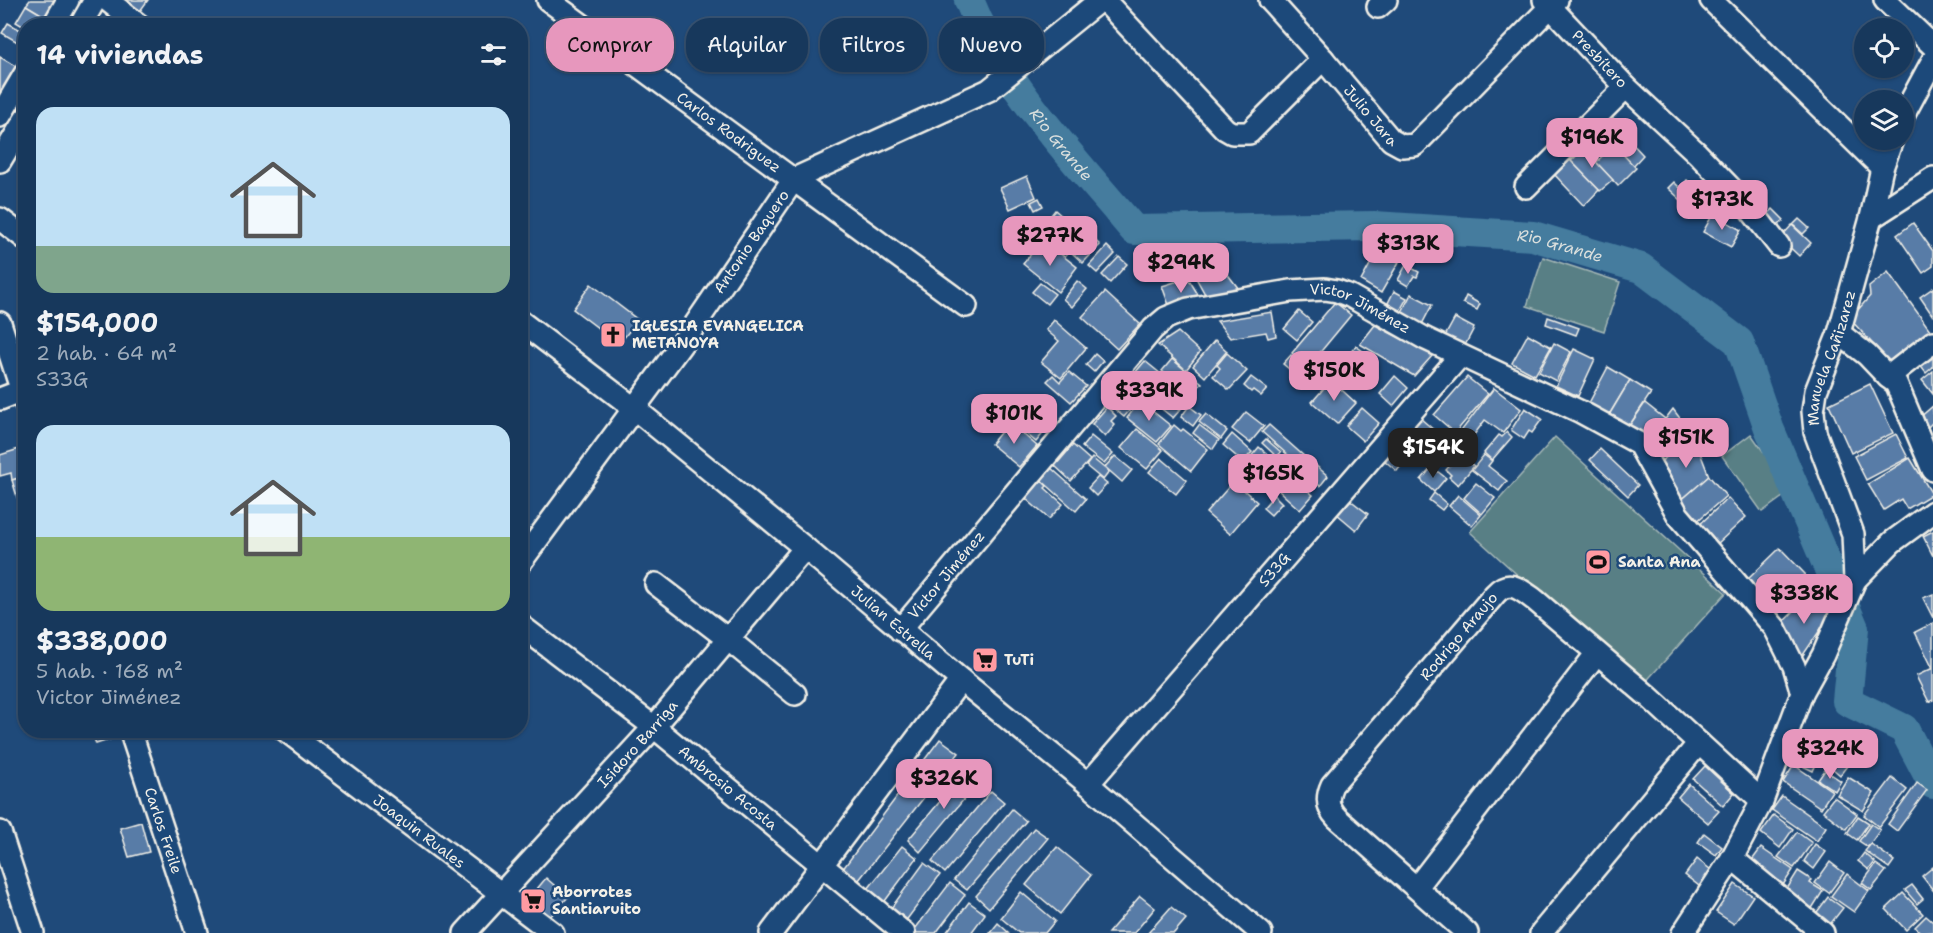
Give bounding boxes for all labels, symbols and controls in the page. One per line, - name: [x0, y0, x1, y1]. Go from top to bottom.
- chip: Comprar: [546, 18, 674, 72]
- chip: Alquilar: [686, 18, 808, 72]
- chip: Filtros: [820, 18, 927, 72]
- chip: Nuevo: [939, 18, 1044, 72]
- map controls: [1854, 18, 1914, 150]
- button: locate: [1854, 18, 1914, 78]
- street label: Presbítero: [1567, 26, 1632, 92]
- text: 14 viviendas: [36, 37, 204, 72]
- icon: filters: [477, 38, 510, 71]
- street label: Julio Jara: [1339, 81, 1401, 151]
- street label: Carlos Rodriguez: [673, 87, 785, 177]
- button: layers: [1854, 90, 1914, 150]
- water label: Rio Grande: [1025, 103, 1098, 185]
- pin: $196K: [1550, 118, 1634, 169]
- text: $196K: [1560, 124, 1624, 150]
- icon: home: [219, 146, 327, 254]
- pin: $173K: [1680, 180, 1764, 231]
- street label: Antonio Baquero: [709, 186, 794, 297]
- text: $173K: [1691, 186, 1753, 212]
- pin: $277K: [1008, 216, 1092, 267]
- text: $277K: [1016, 222, 1084, 248]
- pin: $313K: [1366, 224, 1450, 275]
- water label: Rio Grande: [1516, 225, 1605, 267]
- text: $313K: [1376, 230, 1440, 256]
- pin: $294K: [1139, 243, 1223, 294]
- text: $294K: [1147, 249, 1215, 275]
- street label: Victor Jiménez: [1309, 279, 1414, 338]
- street label: Manuela Cañizarez: [1803, 288, 1860, 427]
- text: $154,000: [36, 305, 159, 340]
- place label: IGLESIA EVANGELICA METANOYA: [632, 316, 804, 353]
- church icon: IGLESIA EVANGELICA METANOYA: [598, 320, 628, 350]
- text: 2 hab. · 64 m²: [36, 340, 177, 366]
- pin: $150K: [1292, 351, 1376, 402]
- text: $150K: [1303, 357, 1365, 383]
- text: S33G: [36, 366, 88, 392]
- pin: $339K: [1107, 371, 1191, 422]
- text: $339K: [1115, 377, 1183, 403]
- pin: $101K: [972, 394, 1056, 445]
- text: $101K: [985, 400, 1043, 426]
- pin: $151K: [1644, 418, 1728, 469]
- text: $151K: [1658, 424, 1714, 450]
- pin: $154K: [1391, 428, 1475, 479]
- text: $154K: [1402, 434, 1464, 460]
- pin: $165K: [1231, 454, 1315, 505]
- text: $165K: [1242, 460, 1304, 486]
- icon: home: [219, 464, 327, 572]
- street label: Victor Jiménez: [904, 527, 989, 623]
- sports icon: Santa Ana: [1583, 547, 1613, 577]
- street label: S33G: [1254, 548, 1295, 591]
- place label: Santa Ana: [1618, 552, 1702, 572]
- pin: $338K: [1762, 574, 1846, 625]
- text: $338K: [1770, 580, 1838, 606]
- street label: Julian Estrella: [847, 581, 940, 665]
- street label: Rodrigo Araujo: [1416, 588, 1502, 685]
- text: $338,000: [36, 623, 168, 658]
- supermarket icon: TuTi: [970, 645, 1000, 675]
- place label: TuTi: [1004, 650, 1034, 670]
- text: 5 hab. · 168 m²: [36, 658, 183, 684]
- text: Victor Jiménez: [36, 684, 181, 710]
- street label: Isidoro Barriga: [593, 695, 683, 792]
- pin: $324K: [1788, 729, 1872, 780]
- text: $324K: [1796, 735, 1864, 761]
- street label: Ambrosio Acosta: [674, 741, 782, 835]
- pin: $326K: [902, 759, 986, 810]
- text: $326K: [910, 765, 978, 791]
- street label: Carlos Freile: [140, 785, 187, 877]
- street label: Joaquin Ruales: [369, 790, 469, 873]
- place label: Aborrotes Santiaruito: [552, 882, 641, 919]
- supermarket icon: Aborrotes Santiaruito: [518, 886, 548, 916]

